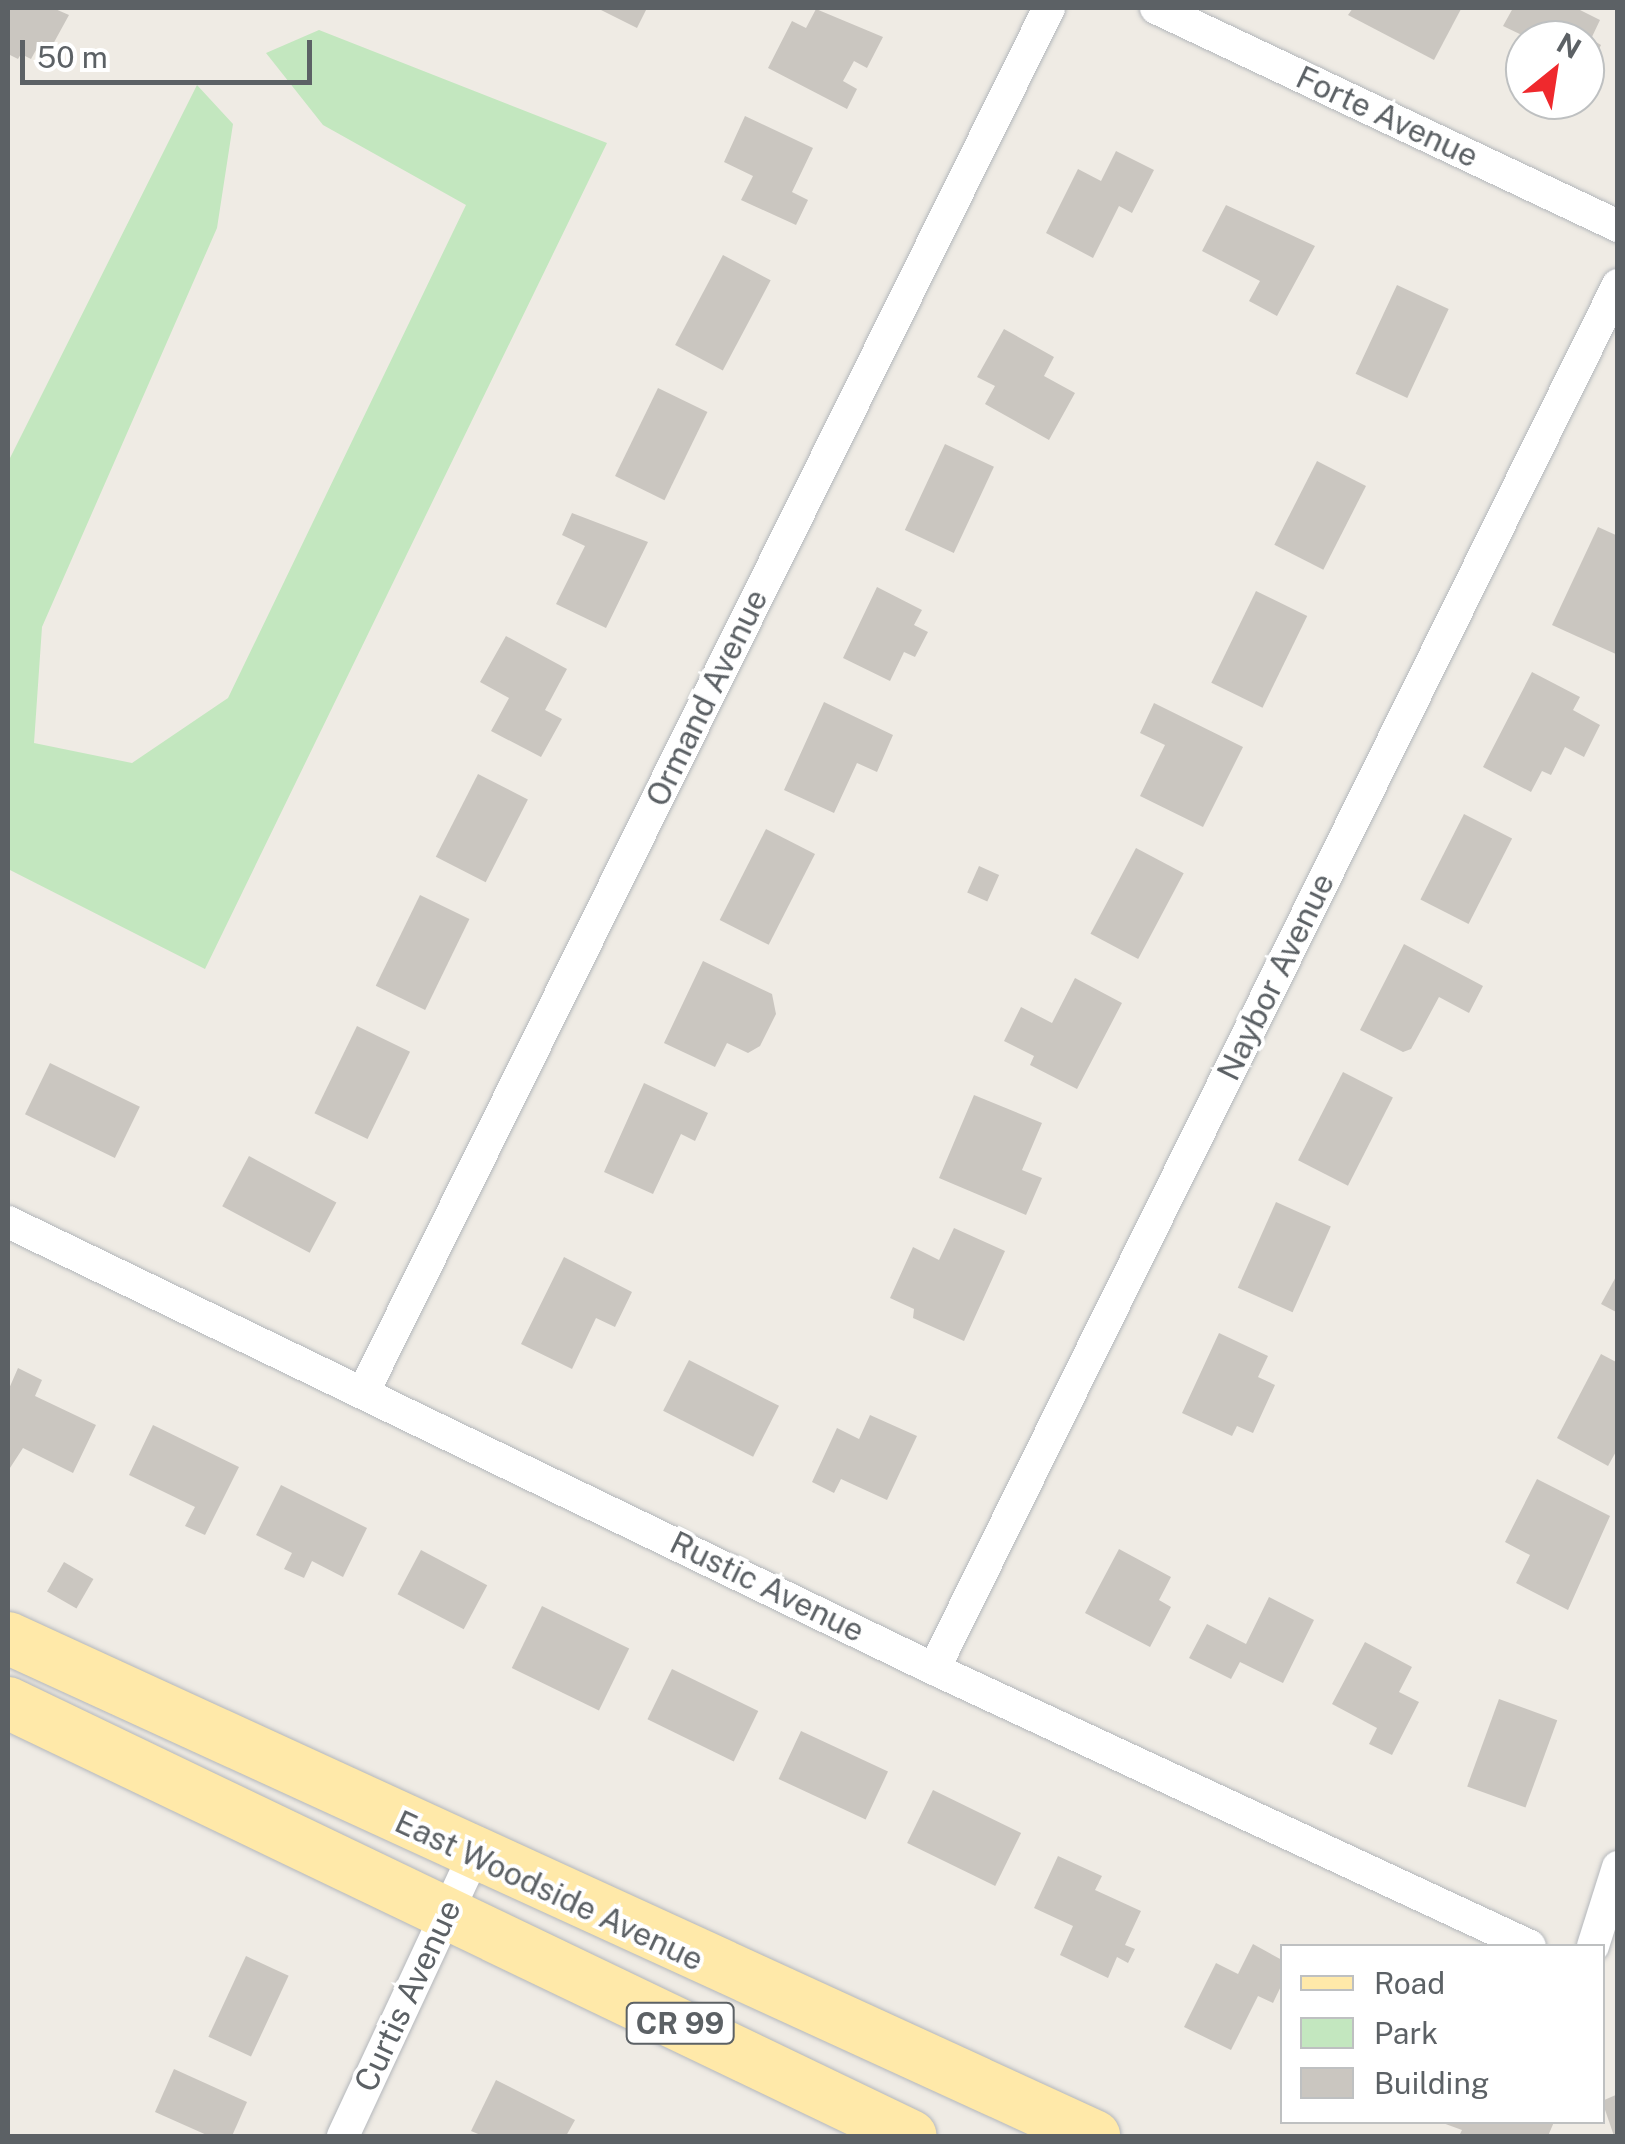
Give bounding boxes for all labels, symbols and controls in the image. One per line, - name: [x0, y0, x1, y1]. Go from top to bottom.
- scale bar: [25, 20, 318, 82]
- north arrow: [1505, 20, 1605, 120]
- text: N: [1552, 26, 1587, 65]
- text: 50 m: [37, 39, 108, 75]
- street label: Forte Avenue: [1290, 58, 1484, 176]
- street label: Ormand Avenue: [638, 583, 776, 813]
- street label: Naybor Avenue: [1209, 867, 1343, 1087]
- street label: Rustic Avenue: [664, 1523, 870, 1651]
- street label: East Woodside Avenue: [388, 1802, 710, 1980]
- street label: Curtis Avenue: [347, 1894, 469, 2098]
- legend: [1280, 1944, 1605, 2124]
- text: Road: [1374, 1965, 1445, 2001]
- road number: CR 99: [625, 1998, 735, 2048]
- text: Park: [1374, 2015, 1438, 2051]
- text: Building: [1374, 2065, 1489, 2101]

